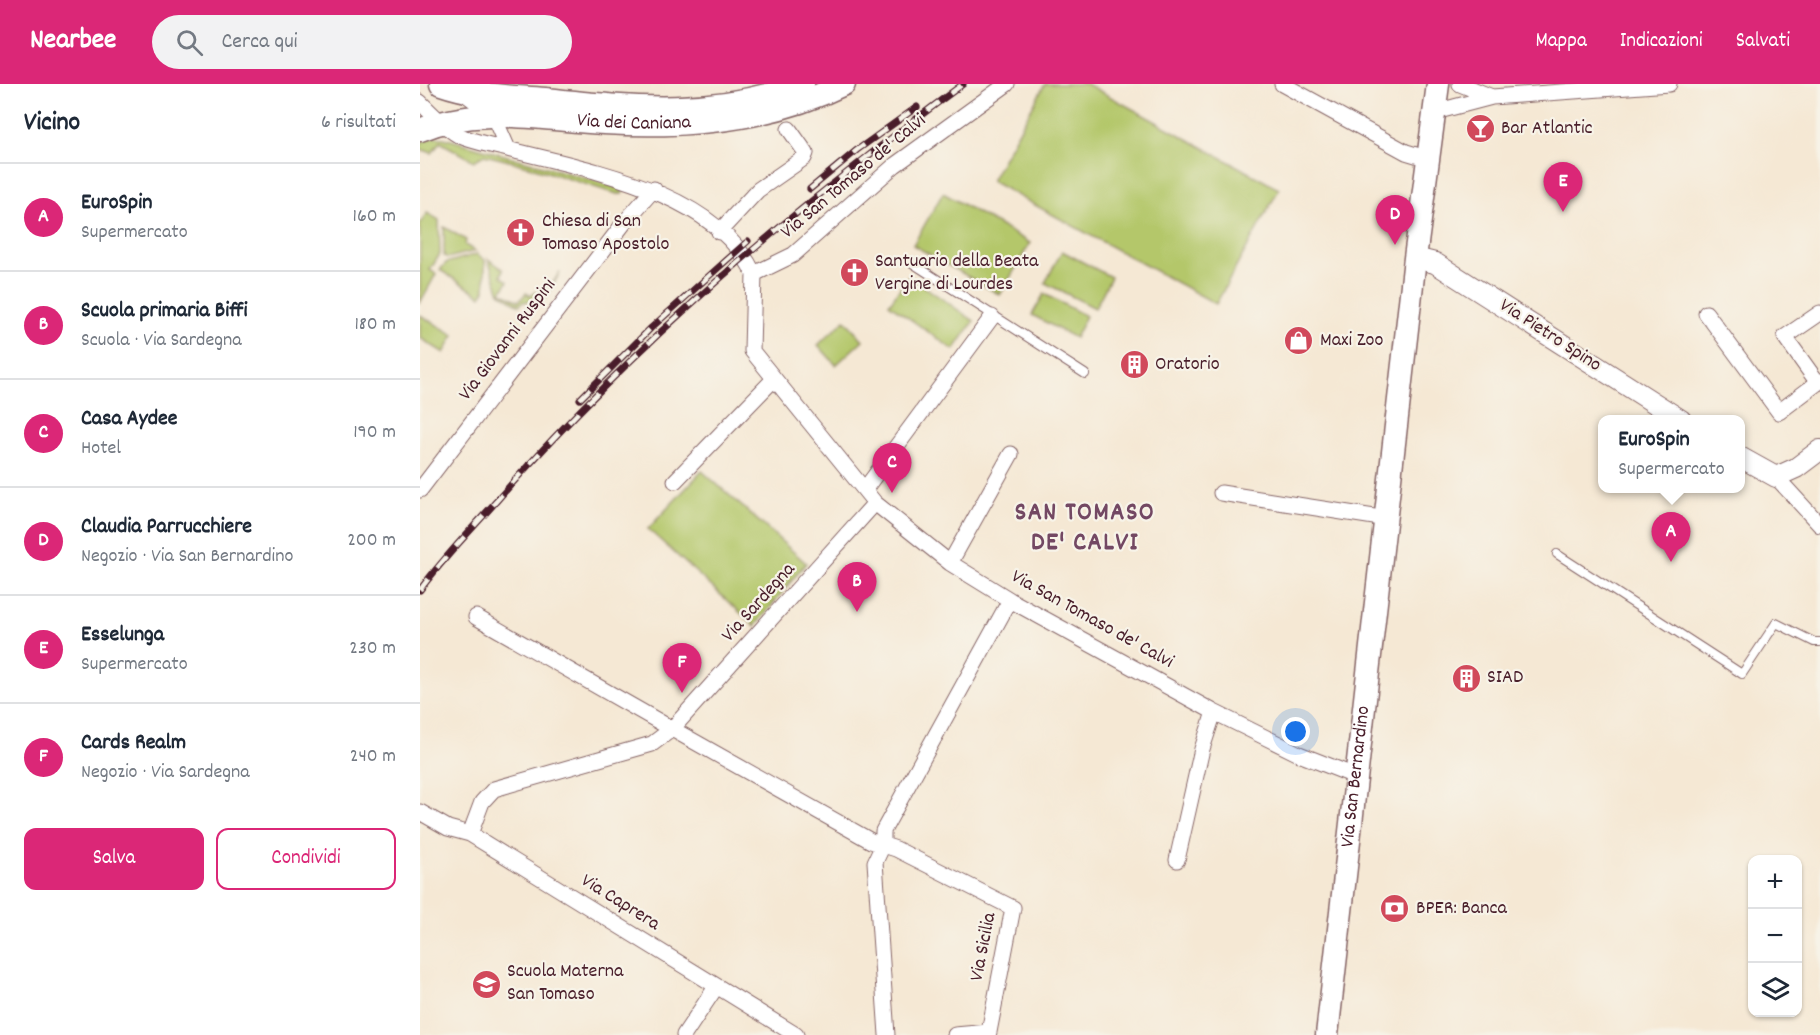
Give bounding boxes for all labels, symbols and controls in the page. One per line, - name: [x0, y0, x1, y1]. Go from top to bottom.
- search box: [152, 15, 572, 69]
- text: Nearbee: [30, 22, 116, 62]
- icon: search: [173, 26, 206, 59]
- text: Cerca qui: [221, 27, 298, 58]
- text: Mappa: [1535, 27, 1587, 57]
- text: Indicazioni: [1620, 27, 1703, 57]
- text: Salvati: [1736, 27, 1790, 57]
- text: Vicino: [24, 105, 80, 142]
- street label: Via dei Caniana: [576, 107, 692, 138]
- street label: Via San Tomaso de' Calvi: [775, 108, 933, 246]
- text: 6 risultati: [321, 109, 396, 137]
- bar icon: Bar Atlantic: [1464, 113, 1496, 145]
- place label: Bar Atlantic: [1501, 115, 1593, 143]
- pin: E: [1544, 162, 1582, 212]
- text: EuroSpin: [81, 188, 152, 219]
- pin: D: [1376, 196, 1414, 245]
- text: A: [38, 203, 49, 231]
- text: 160 m: [353, 203, 396, 231]
- place label: Chiesa di San Tomaso Apostolo: [542, 208, 670, 259]
- church icon: Chiesa di San Tomaso Apostolo: [505, 217, 537, 249]
- text: Supermercato: [81, 219, 188, 247]
- place label: Santuario della Beata Vergine di Lourdes: [875, 248, 1039, 299]
- church icon: Santuario della Beata Vergine di Lourdes: [838, 257, 870, 289]
- street label: Via Giovanni Ruspini: [453, 273, 564, 407]
- street label: Via Pietro Spino: [1493, 292, 1607, 380]
- text: Scuola primaria Biffi: [81, 296, 247, 327]
- text: B: [39, 311, 48, 339]
- text: 180 m: [354, 311, 396, 339]
- shop icon: Maxi Zoo: [1283, 325, 1315, 357]
- text: Scuola · Via Sardegna: [81, 327, 242, 355]
- place label: Maxi Zoo: [1320, 327, 1383, 355]
- building icon: Oratorio: [1118, 349, 1150, 381]
- place label: Oratorio: [1155, 351, 1220, 379]
- text: Casa Aydee: [81, 404, 177, 435]
- popup: [1598, 415, 1745, 493]
- text: C: [39, 419, 48, 447]
- text: 190 m: [353, 419, 396, 447]
- text: EuroSpin: [1618, 425, 1690, 456]
- text: Hotel: [81, 435, 121, 463]
- pin: C: [872, 444, 912, 493]
- text: Supermercato: [1618, 456, 1725, 484]
- district label: SAN TOMASO DE' CALVI: [1015, 495, 1155, 562]
- text: Claudia Parrucchiere: [81, 512, 252, 543]
- pin: A: [1652, 512, 1690, 562]
- text: D: [38, 527, 49, 555]
- text: 200 m: [347, 527, 396, 555]
- text: Negozio · Via San Bernardino: [81, 543, 293, 571]
- street label: Via Sardegna: [716, 557, 803, 649]
- pin: B: [838, 562, 876, 612]
- street label: Via San Tomaso de' Calvi: [1006, 564, 1179, 677]
- text: Esselunga: [81, 620, 164, 651]
- text: E: [39, 635, 48, 663]
- text: 230 m: [349, 635, 396, 663]
- pin: F: [662, 644, 702, 693]
- text: Supermercato: [81, 651, 188, 679]
- building icon: SIAD: [1450, 662, 1482, 694]
- place label: SIAD: [1487, 664, 1523, 692]
- street label: Via San Bernardino: [1334, 704, 1378, 849]
- your location: [1281, 717, 1310, 746]
- text: Cards Realm: [81, 728, 186, 759]
- text: F: [39, 743, 48, 771]
- text: 240 m: [350, 743, 396, 771]
- text: Negozio · Via Sardegna: [81, 759, 250, 787]
- button: Salva: [24, 828, 204, 890]
- button: Condividi: [216, 828, 396, 890]
- map controls: [1748, 855, 1802, 1017]
- button: +: [1748, 855, 1802, 909]
- street label: Via Caprera: [575, 868, 666, 939]
- bank icon: BPER: Banca: [1379, 893, 1411, 925]
- place label: BPER: Banca: [1416, 895, 1507, 923]
- button: −: [1748, 909, 1802, 963]
- street label: Via Sicilia: [964, 910, 1004, 984]
- place label: Scuola Materna San Tomaso: [507, 958, 624, 1009]
- button: layers: [1748, 963, 1802, 1017]
- school or university icon: Scuola Materna San Tomaso: [470, 968, 502, 1000]

